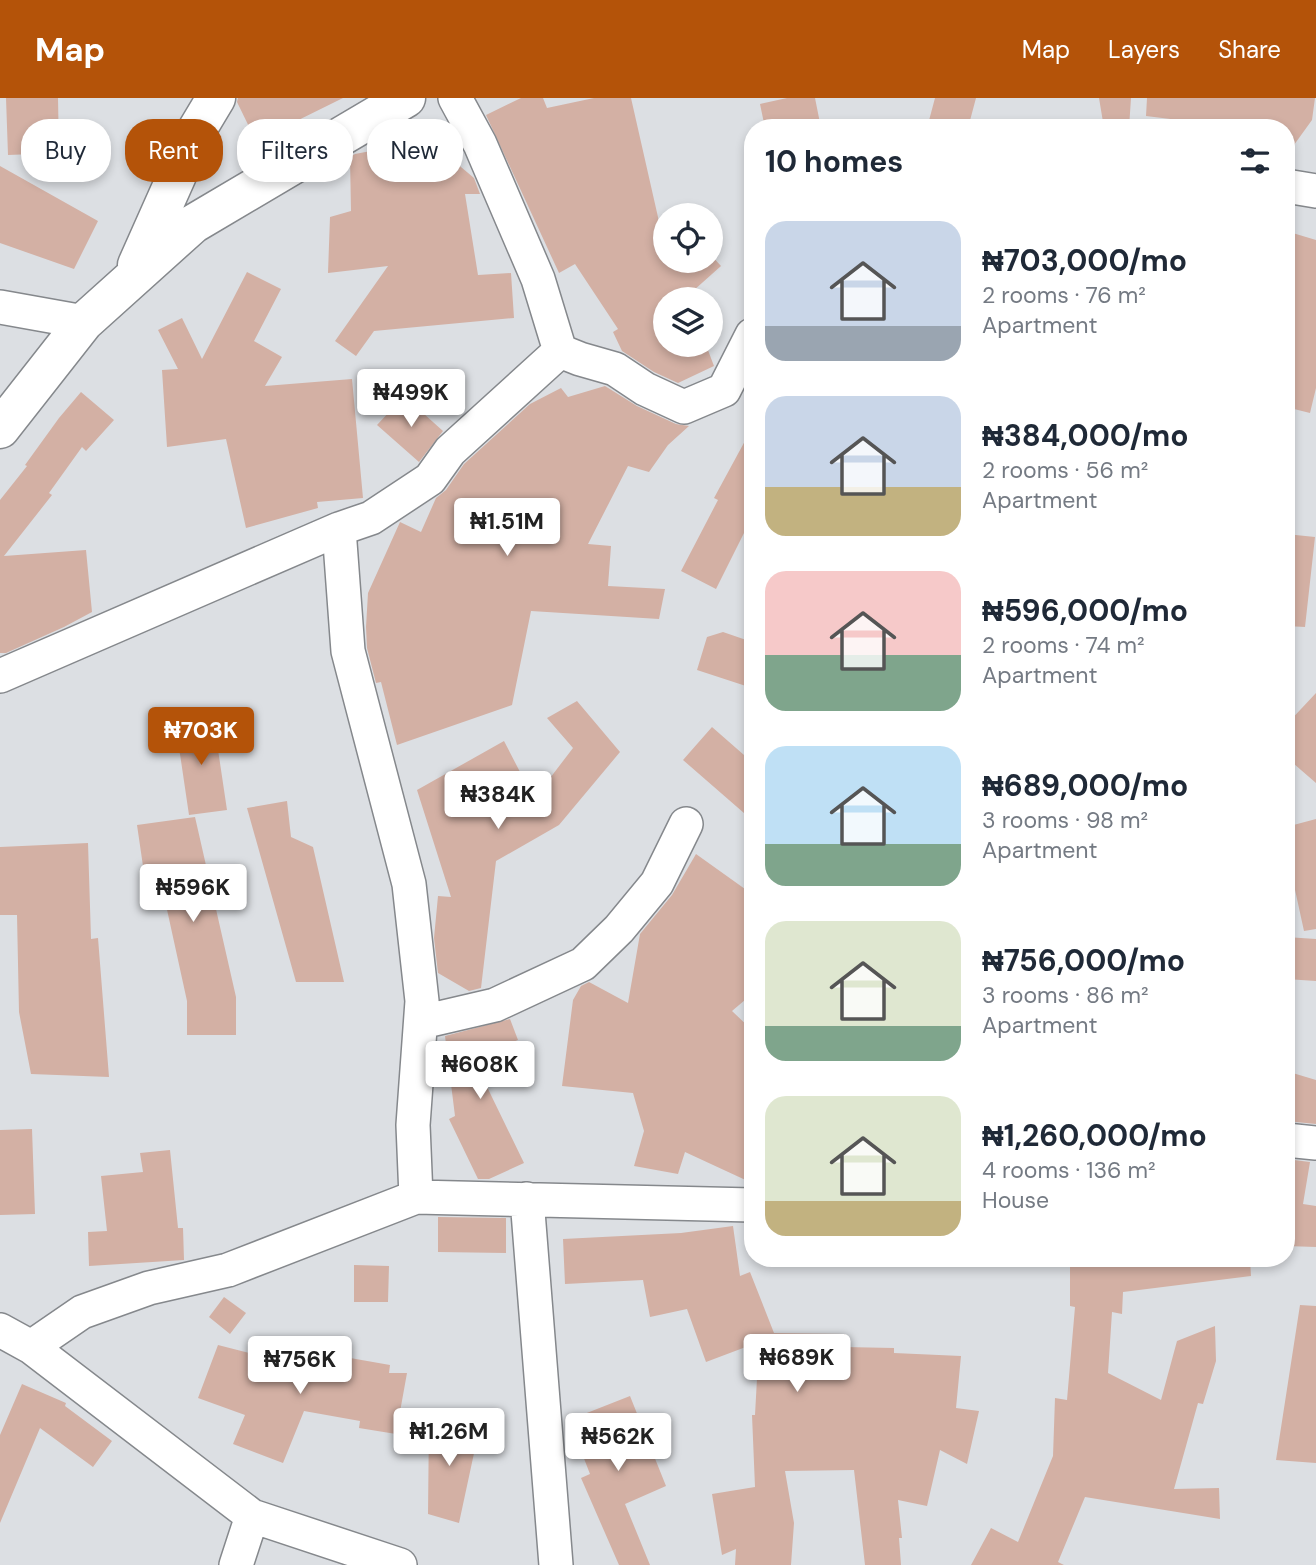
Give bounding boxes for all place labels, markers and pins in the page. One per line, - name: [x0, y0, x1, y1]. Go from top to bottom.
- pin: ₦499K: [362, 370, 460, 429]
- pin: ₦1.51M: [450, 498, 564, 558]
- pin: ₦703K: [152, 708, 250, 767]
- pin: ₦384K: [449, 772, 547, 831]
- pin: ₦596K: [144, 864, 242, 924]
- pin: ₦608K: [431, 1042, 529, 1101]
- pin: ₦689K: [748, 1334, 846, 1394]
- pin: ₦756K: [251, 1336, 349, 1396]
- pin: ₦1.26M: [392, 1408, 506, 1468]
- pin: ₦562K: [569, 1414, 667, 1473]

